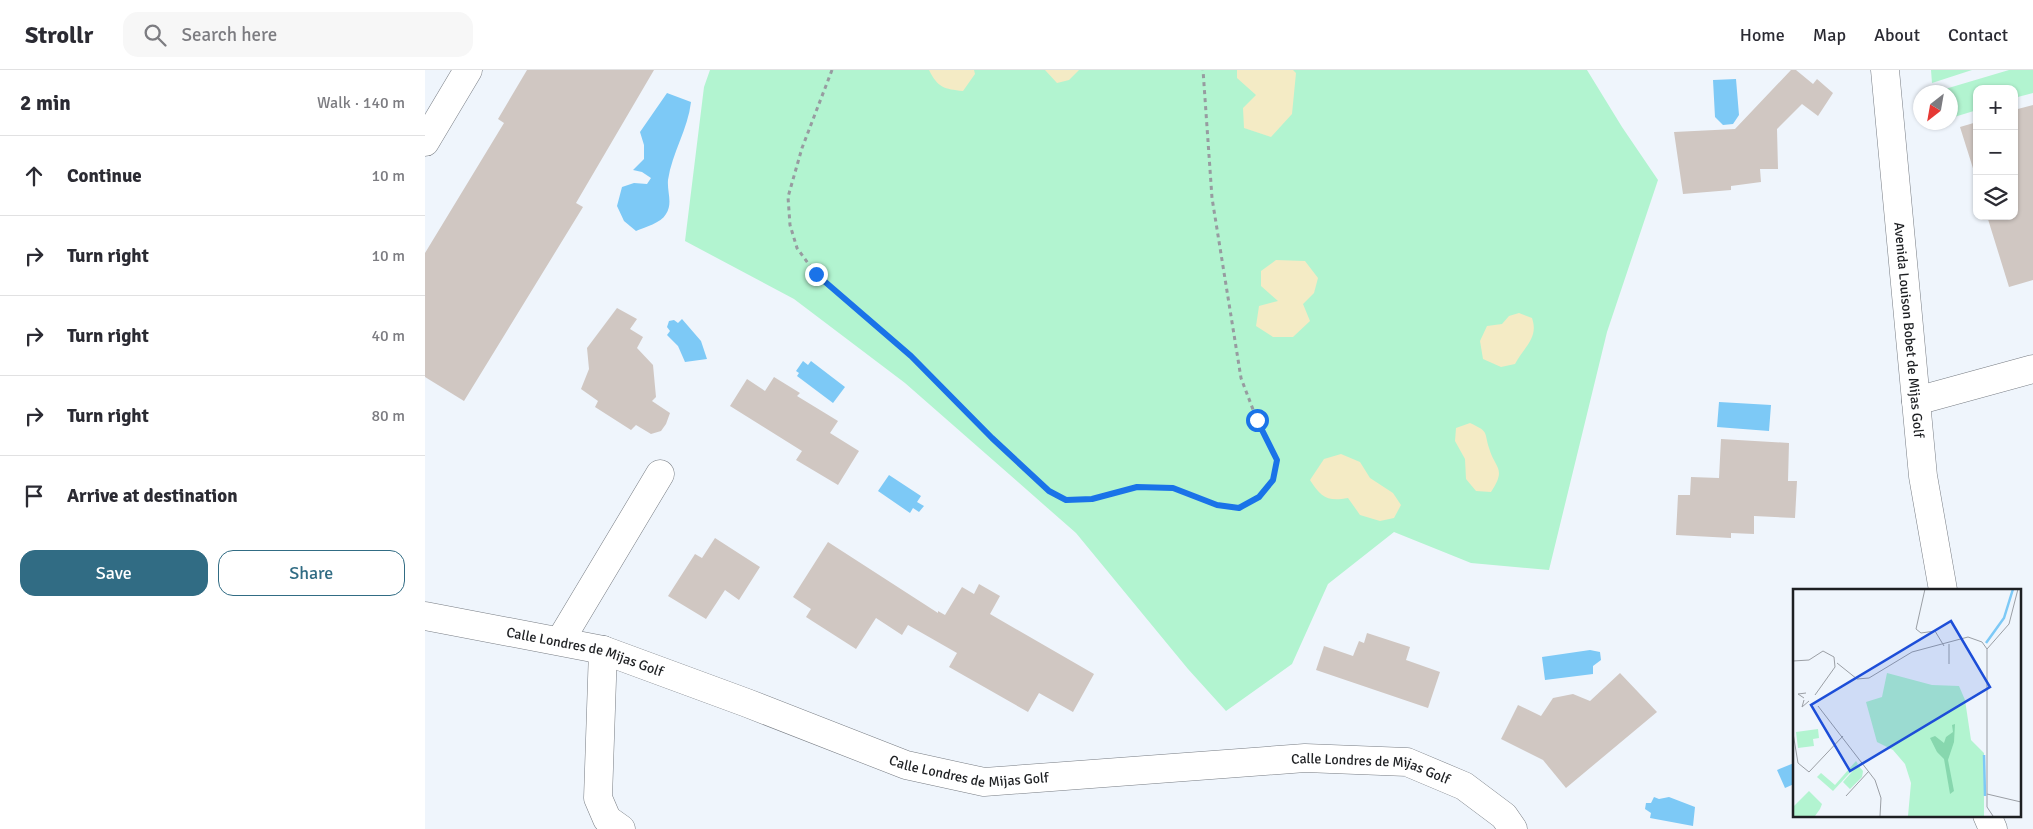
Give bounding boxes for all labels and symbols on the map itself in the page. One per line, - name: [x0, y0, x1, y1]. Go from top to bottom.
- north arrow: [1913, 85, 1958, 130]
- street label: Avenida Louison Bobet de Mijas Golf: [1890, 221, 1927, 440]
- route end: [805, 263, 828, 286]
- route start: [1246, 409, 1269, 432]
- inset map: [1793, 589, 2021, 816]
- street label: Calle Londres de Mijas Golf: [505, 624, 667, 681]
- street label: Calle Londres de Mijas Golf: [1290, 750, 1454, 789]
- street label: Calle Londres de Mijas Golf: [887, 751, 1051, 791]

